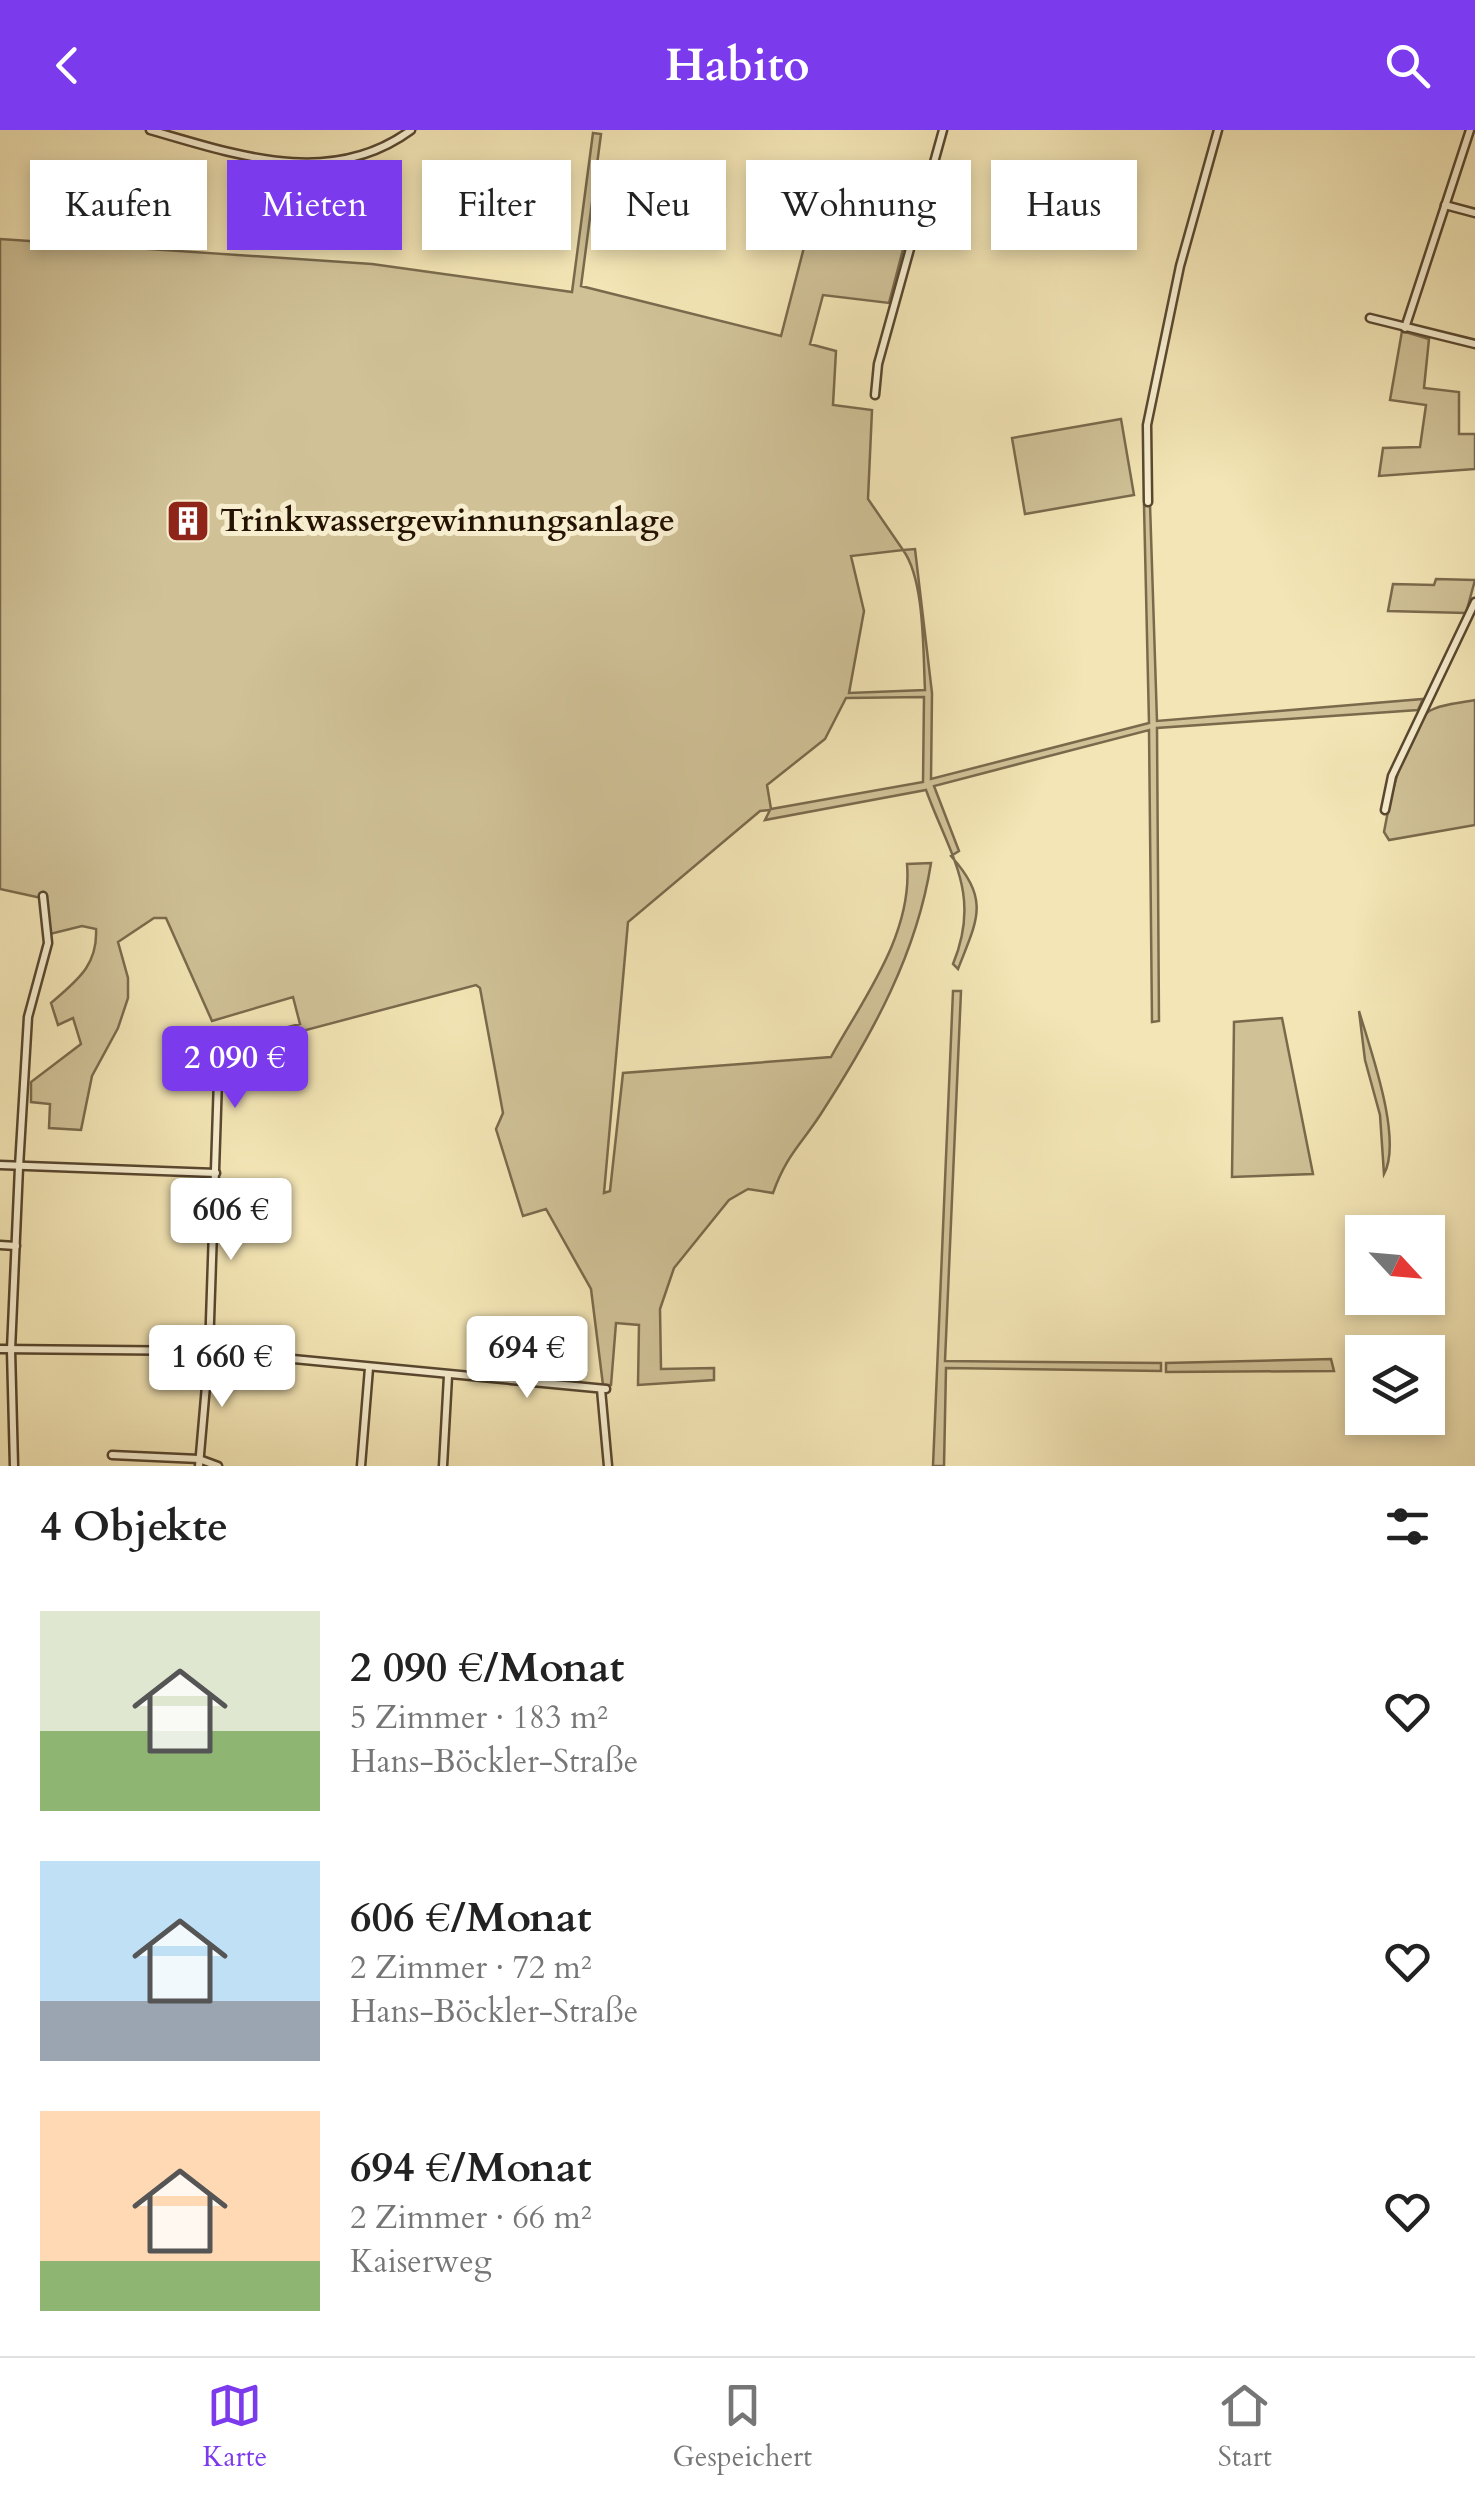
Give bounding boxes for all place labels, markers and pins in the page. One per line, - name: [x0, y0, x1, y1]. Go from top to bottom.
- building icon: Trinkwassergewinnungsanlage: [165, 498, 211, 544]
- place label: Trinkwassergewinnungsanlage: [220, 499, 675, 543]
- pin: 2 090 €: [143, 1026, 327, 1111]
- pin: 606 €: [161, 1178, 301, 1263]
- pin: 694 €: [457, 1316, 597, 1401]
- pin: 1 660 €: [130, 1325, 314, 1410]

